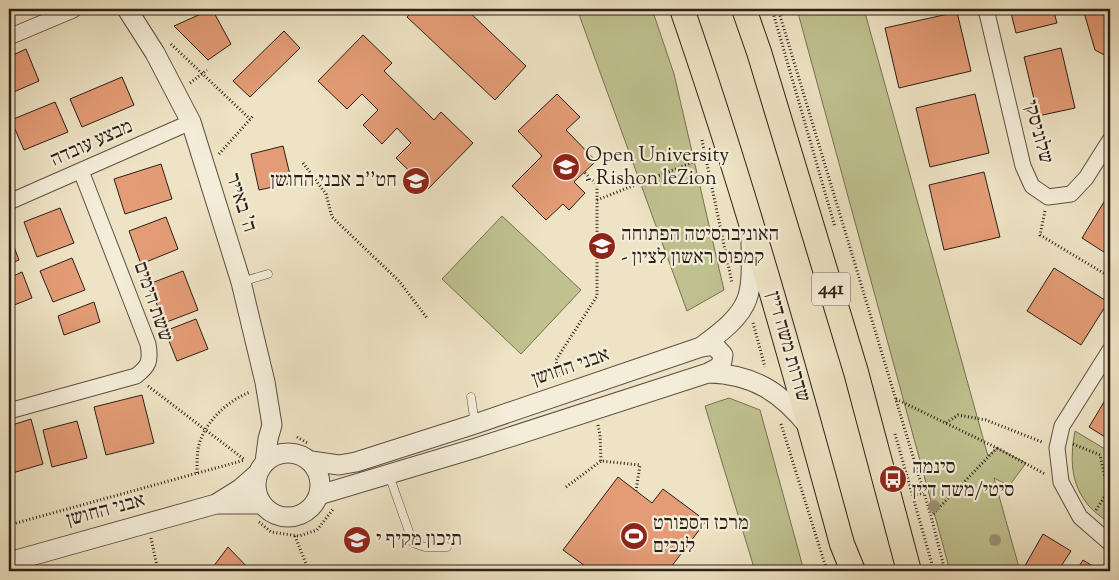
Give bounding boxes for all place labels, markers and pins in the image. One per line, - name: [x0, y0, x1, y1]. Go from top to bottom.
- place label: Open University - Rishon leZion: [585, 142, 729, 194]
- school or university icon: Open University - Rishon leZion: [551, 152, 581, 182]
- school or university icon: חט''ב אבני החושן: [401, 166, 431, 196]
- place label: חט''ב אבני החושן: [271, 167, 397, 196]
- place label: האוניברסיטה הפתוחה - קמפוס ראשון לציון: [621, 221, 779, 273]
- school or university icon: האוניברסיטה הפתוחה - קמפוס ראשון לציון: [587, 231, 617, 261]
- place label: סינמה סיטי/משה דיין: [912, 454, 1014, 506]
- bus stop icon: סינמה סיטי/משה דיין: [878, 464, 908, 494]
- place label: מרכז הספורט לנכים: [653, 510, 749, 562]
- sports icon: מרכז הספורט לנכים: [619, 521, 649, 551]
- school or university icon: תיכון מקיף י: [342, 525, 372, 555]
- place label: תיכון מקיף י: [376, 526, 462, 555]

